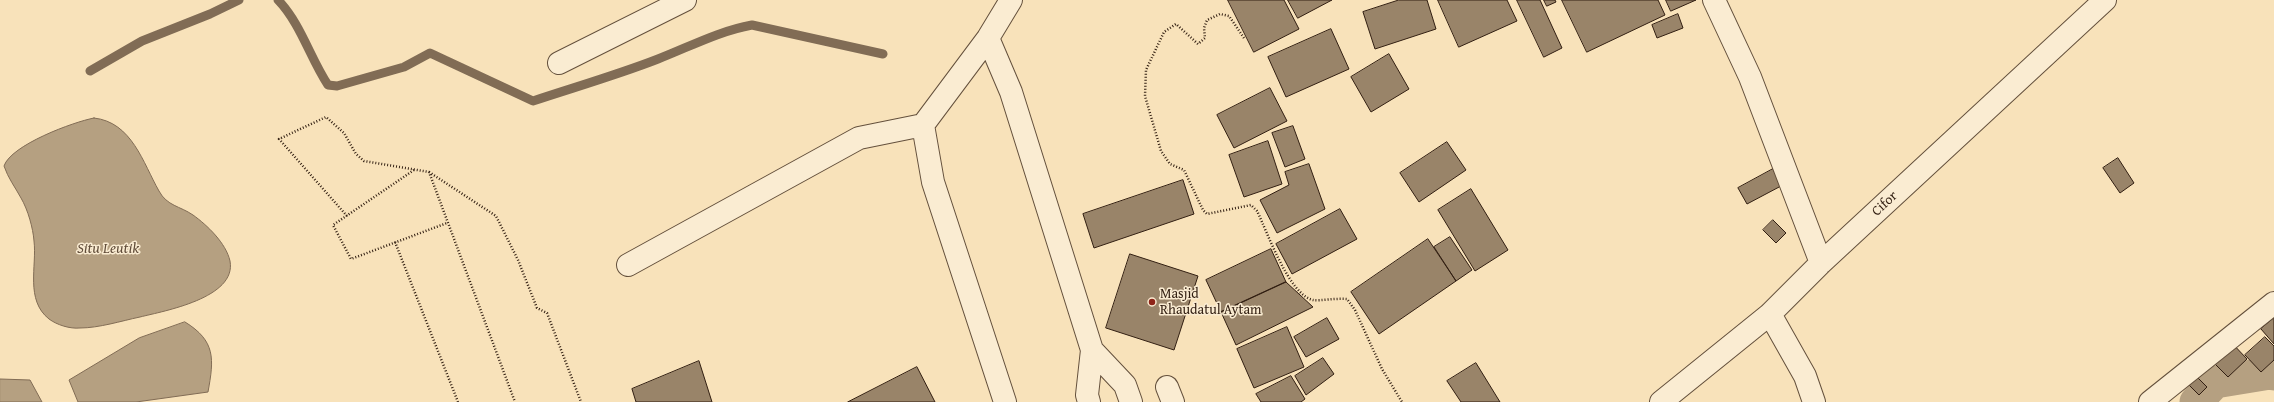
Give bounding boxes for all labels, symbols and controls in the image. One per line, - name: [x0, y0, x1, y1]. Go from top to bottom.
- street label: Cifor: [1869, 188, 1901, 220]
- water label: Situ Leutik: [77, 240, 139, 258]
- place label: Masjid Rhaudatul Aytam: [1160, 286, 1262, 318]
- marker: Masjid Rhaudatul Aytam: [1147, 297, 1157, 307]

